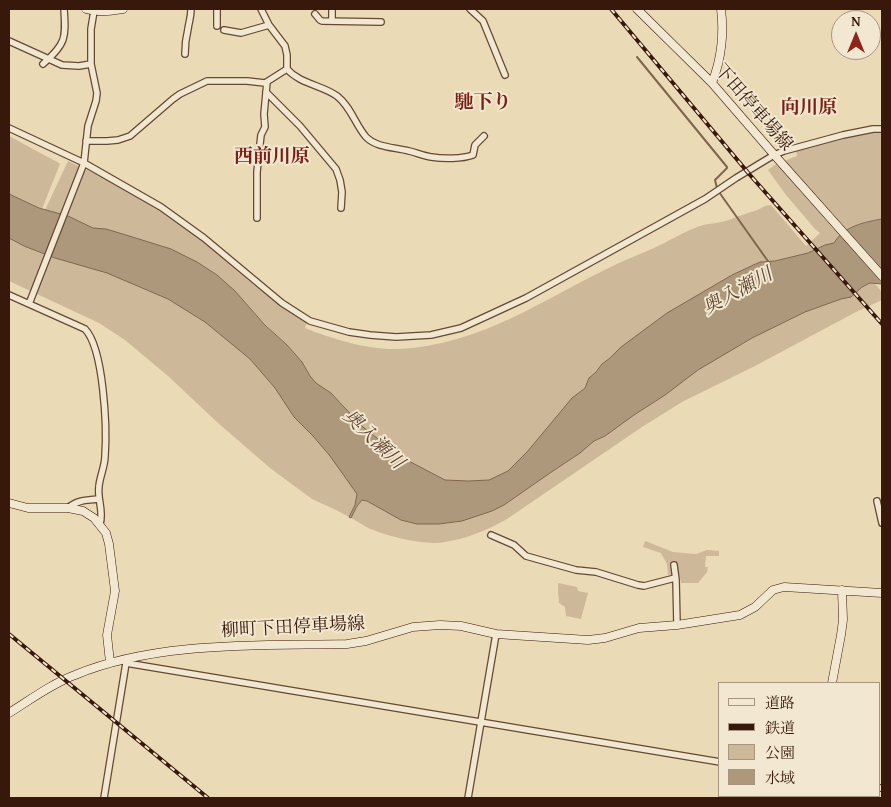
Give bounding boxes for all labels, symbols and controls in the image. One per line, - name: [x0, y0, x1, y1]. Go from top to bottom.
- north arrow: [831, 10, 881, 60]
- text: N: [851, 11, 861, 31]
- street label: 下田停車場線: [709, 60, 797, 156]
- district label: 馳下り: [455, 92, 511, 114]
- district label: 向川原: [781, 97, 837, 119]
- district label: 西前川原: [234, 146, 310, 168]
- water label: 奥入瀬川: [699, 264, 777, 320]
- water label: 奥入瀬川: [338, 405, 408, 475]
- street label: 柳町下田停車場線: [221, 613, 365, 643]
- legend: [718, 682, 881, 797]
- text: 道路: [765, 692, 795, 713]
- text: 鉄道: [765, 717, 795, 738]
- text: 公園: [765, 742, 795, 763]
- text: 水域: [765, 767, 795, 788]

